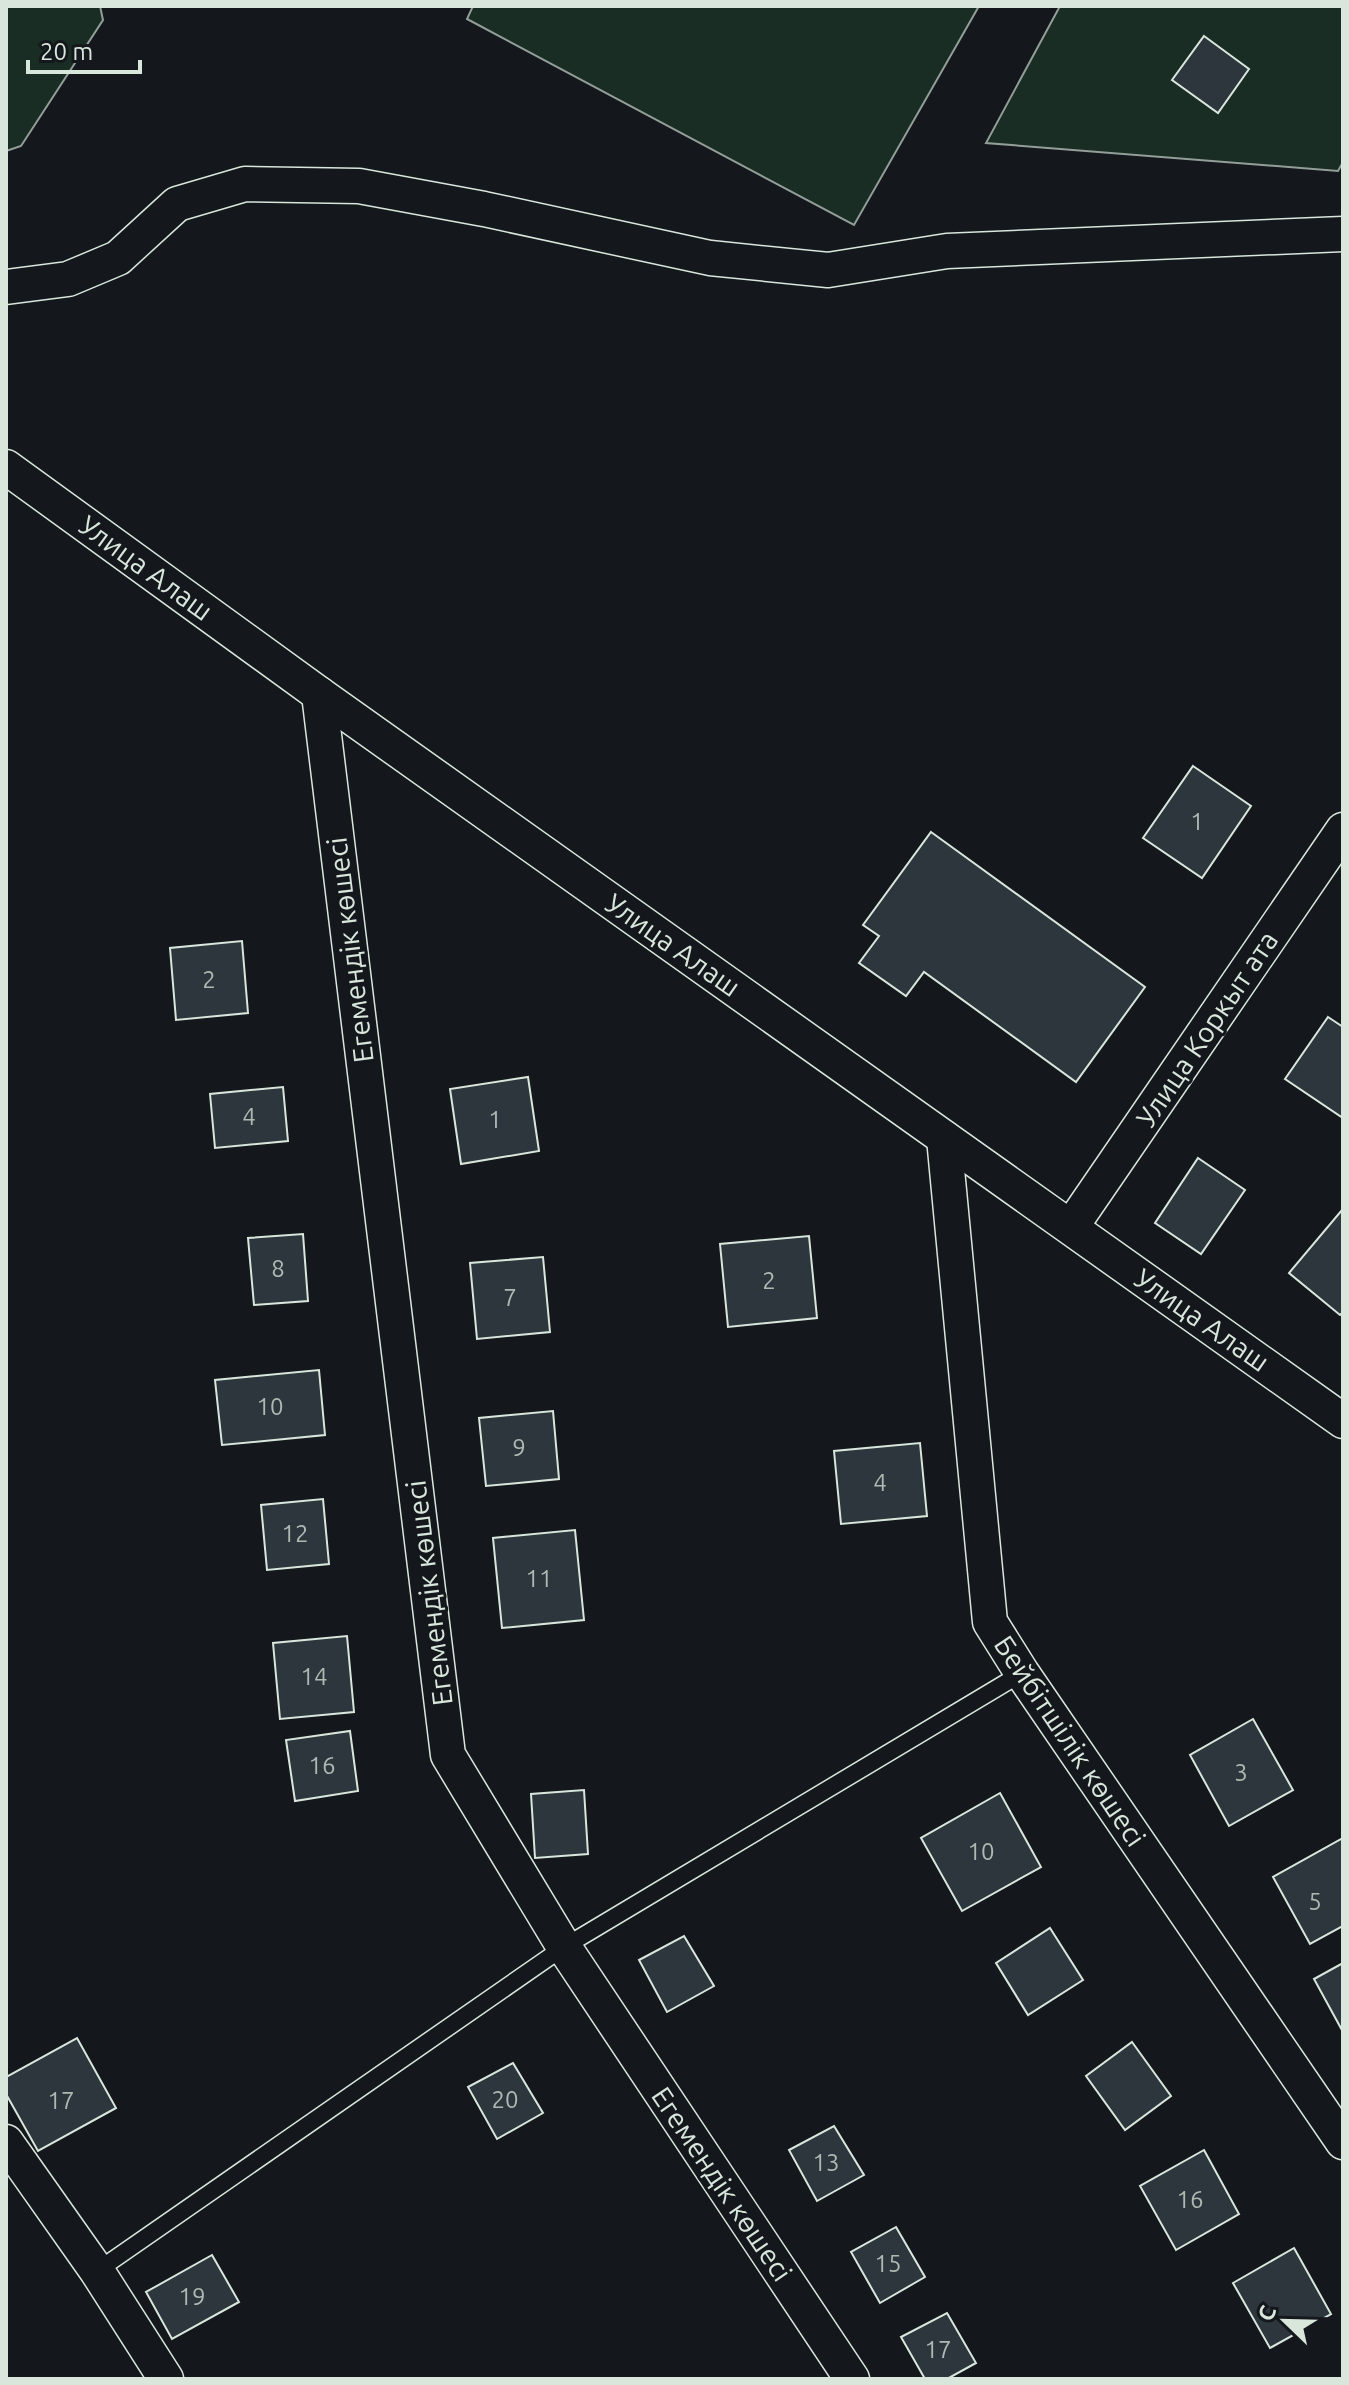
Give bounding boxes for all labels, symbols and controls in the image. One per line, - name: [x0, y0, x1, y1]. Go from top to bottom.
- scale bar: [28, 24, 140, 74]
- text: 20 m: [40, 38, 93, 65]
- street label: Улица Алаш: [74, 509, 219, 626]
- house number: 1: [1190, 808, 1204, 835]
- street label: Егемендік көшесі: [320, 836, 379, 1065]
- street label: Улица Алаш: [600, 887, 746, 1002]
- street label: Улица Коркыт ата: [1130, 925, 1283, 1132]
- house number: 2: [202, 966, 216, 993]
- house number: 4: [242, 1103, 256, 1130]
- house number: 1: [488, 1106, 502, 1133]
- house number: 8: [271, 1255, 285, 1282]
- street label: Улица Алаш: [1129, 1262, 1275, 1377]
- house number: 2: [762, 1267, 776, 1294]
- house number: 7: [503, 1284, 517, 1311]
- house number: 10: [256, 1393, 284, 1420]
- house number: 9: [512, 1434, 526, 1461]
- house number: 4: [873, 1469, 887, 1496]
- street label: Егемендік көшесі: [399, 1479, 458, 1708]
- house number: 12: [281, 1520, 309, 1547]
- house number: 11: [525, 1565, 553, 1592]
- street label: Бейбітшілік көшесі: [989, 1630, 1152, 1852]
- house number: 14: [300, 1663, 328, 1690]
- house number: 16: [308, 1752, 336, 1779]
- house number: 3: [1234, 1759, 1248, 1786]
- house number: 10: [967, 1838, 995, 1865]
- house number: 5: [1308, 1888, 1322, 1915]
- street label: Егемендік көшесі: [646, 2081, 799, 2286]
- house number: 20: [491, 2086, 519, 2113]
- house number: 17: [47, 2087, 75, 2114]
- house number: 13: [812, 2149, 840, 2176]
- house number: 16: [1176, 2186, 1204, 2213]
- house number: 15: [874, 2250, 902, 2277]
- north arrow: [1245, 2281, 1325, 2361]
- house number: 19: [178, 2283, 206, 2310]
- text: С: [1252, 2302, 1280, 2324]
- house number: 17: [924, 2336, 952, 2363]

